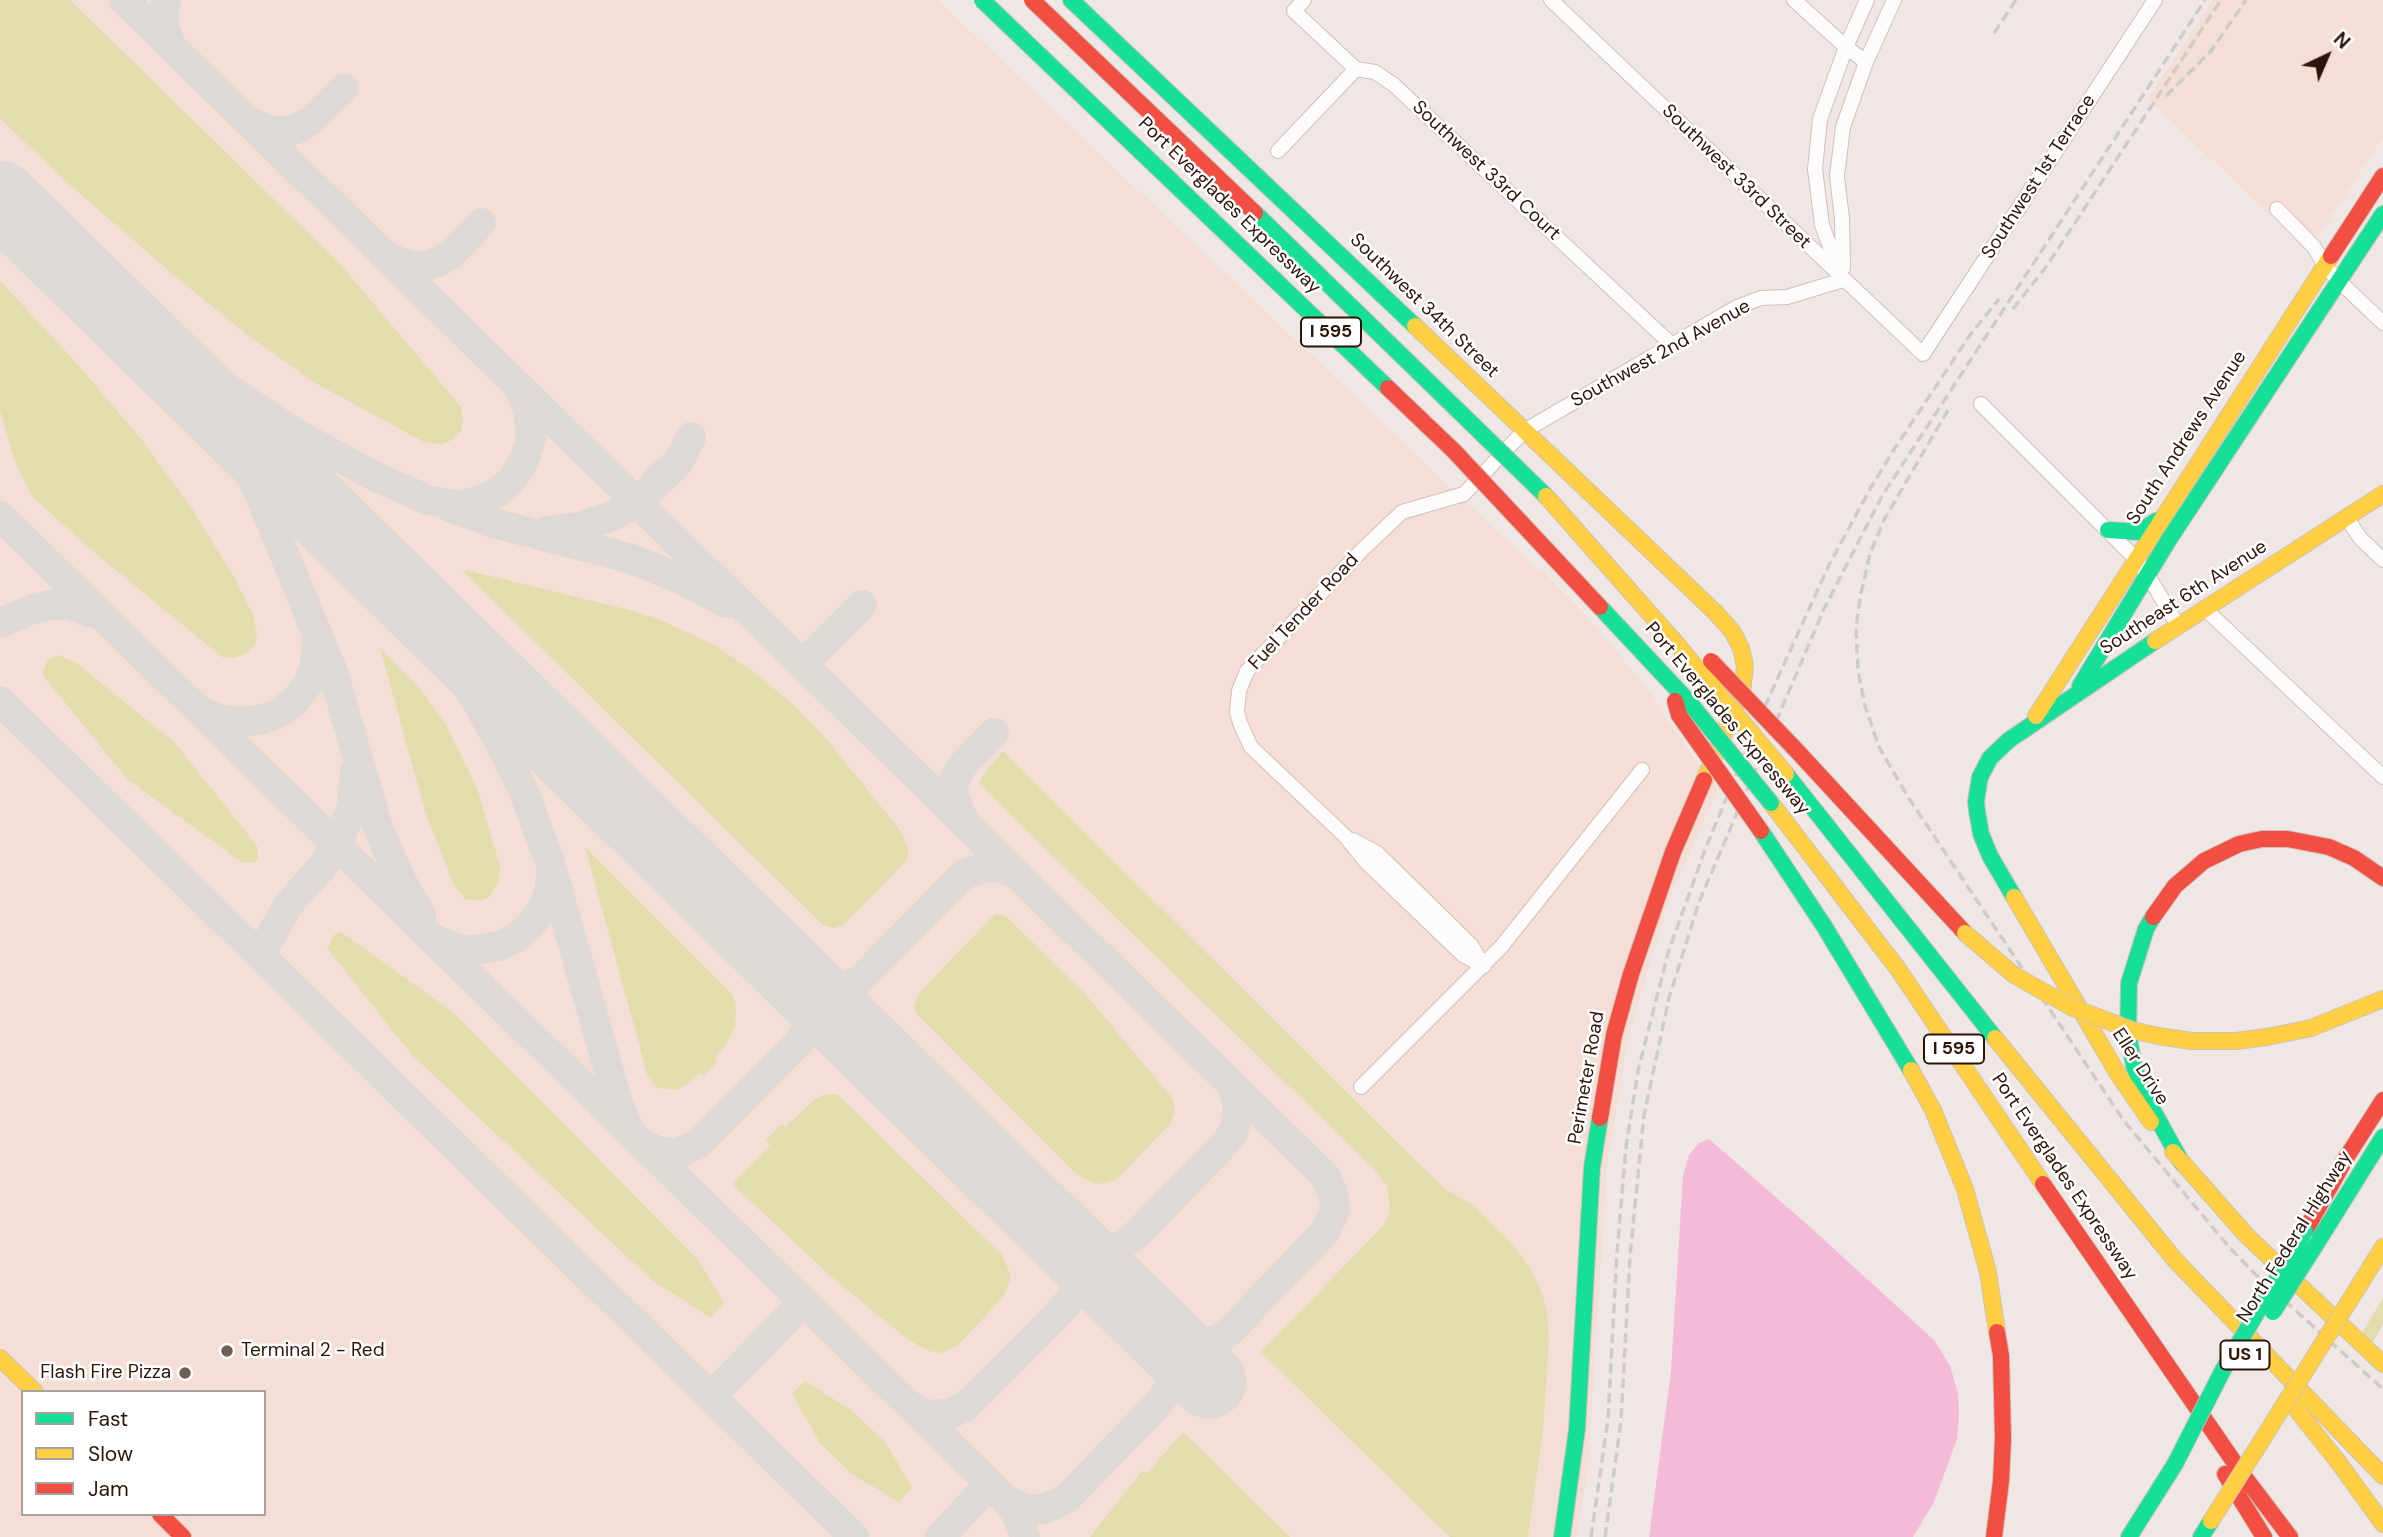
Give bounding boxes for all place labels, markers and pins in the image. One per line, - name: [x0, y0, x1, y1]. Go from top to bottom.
- place label: Terminal 2 - Red: [241, 1340, 385, 1362]
- marker: Terminal 2 - Red: [219, 1343, 235, 1359]
- place label: Flash Fire Pizza: [40, 1362, 171, 1384]
- marker: Flash Fire Pizza: [177, 1365, 193, 1381]

